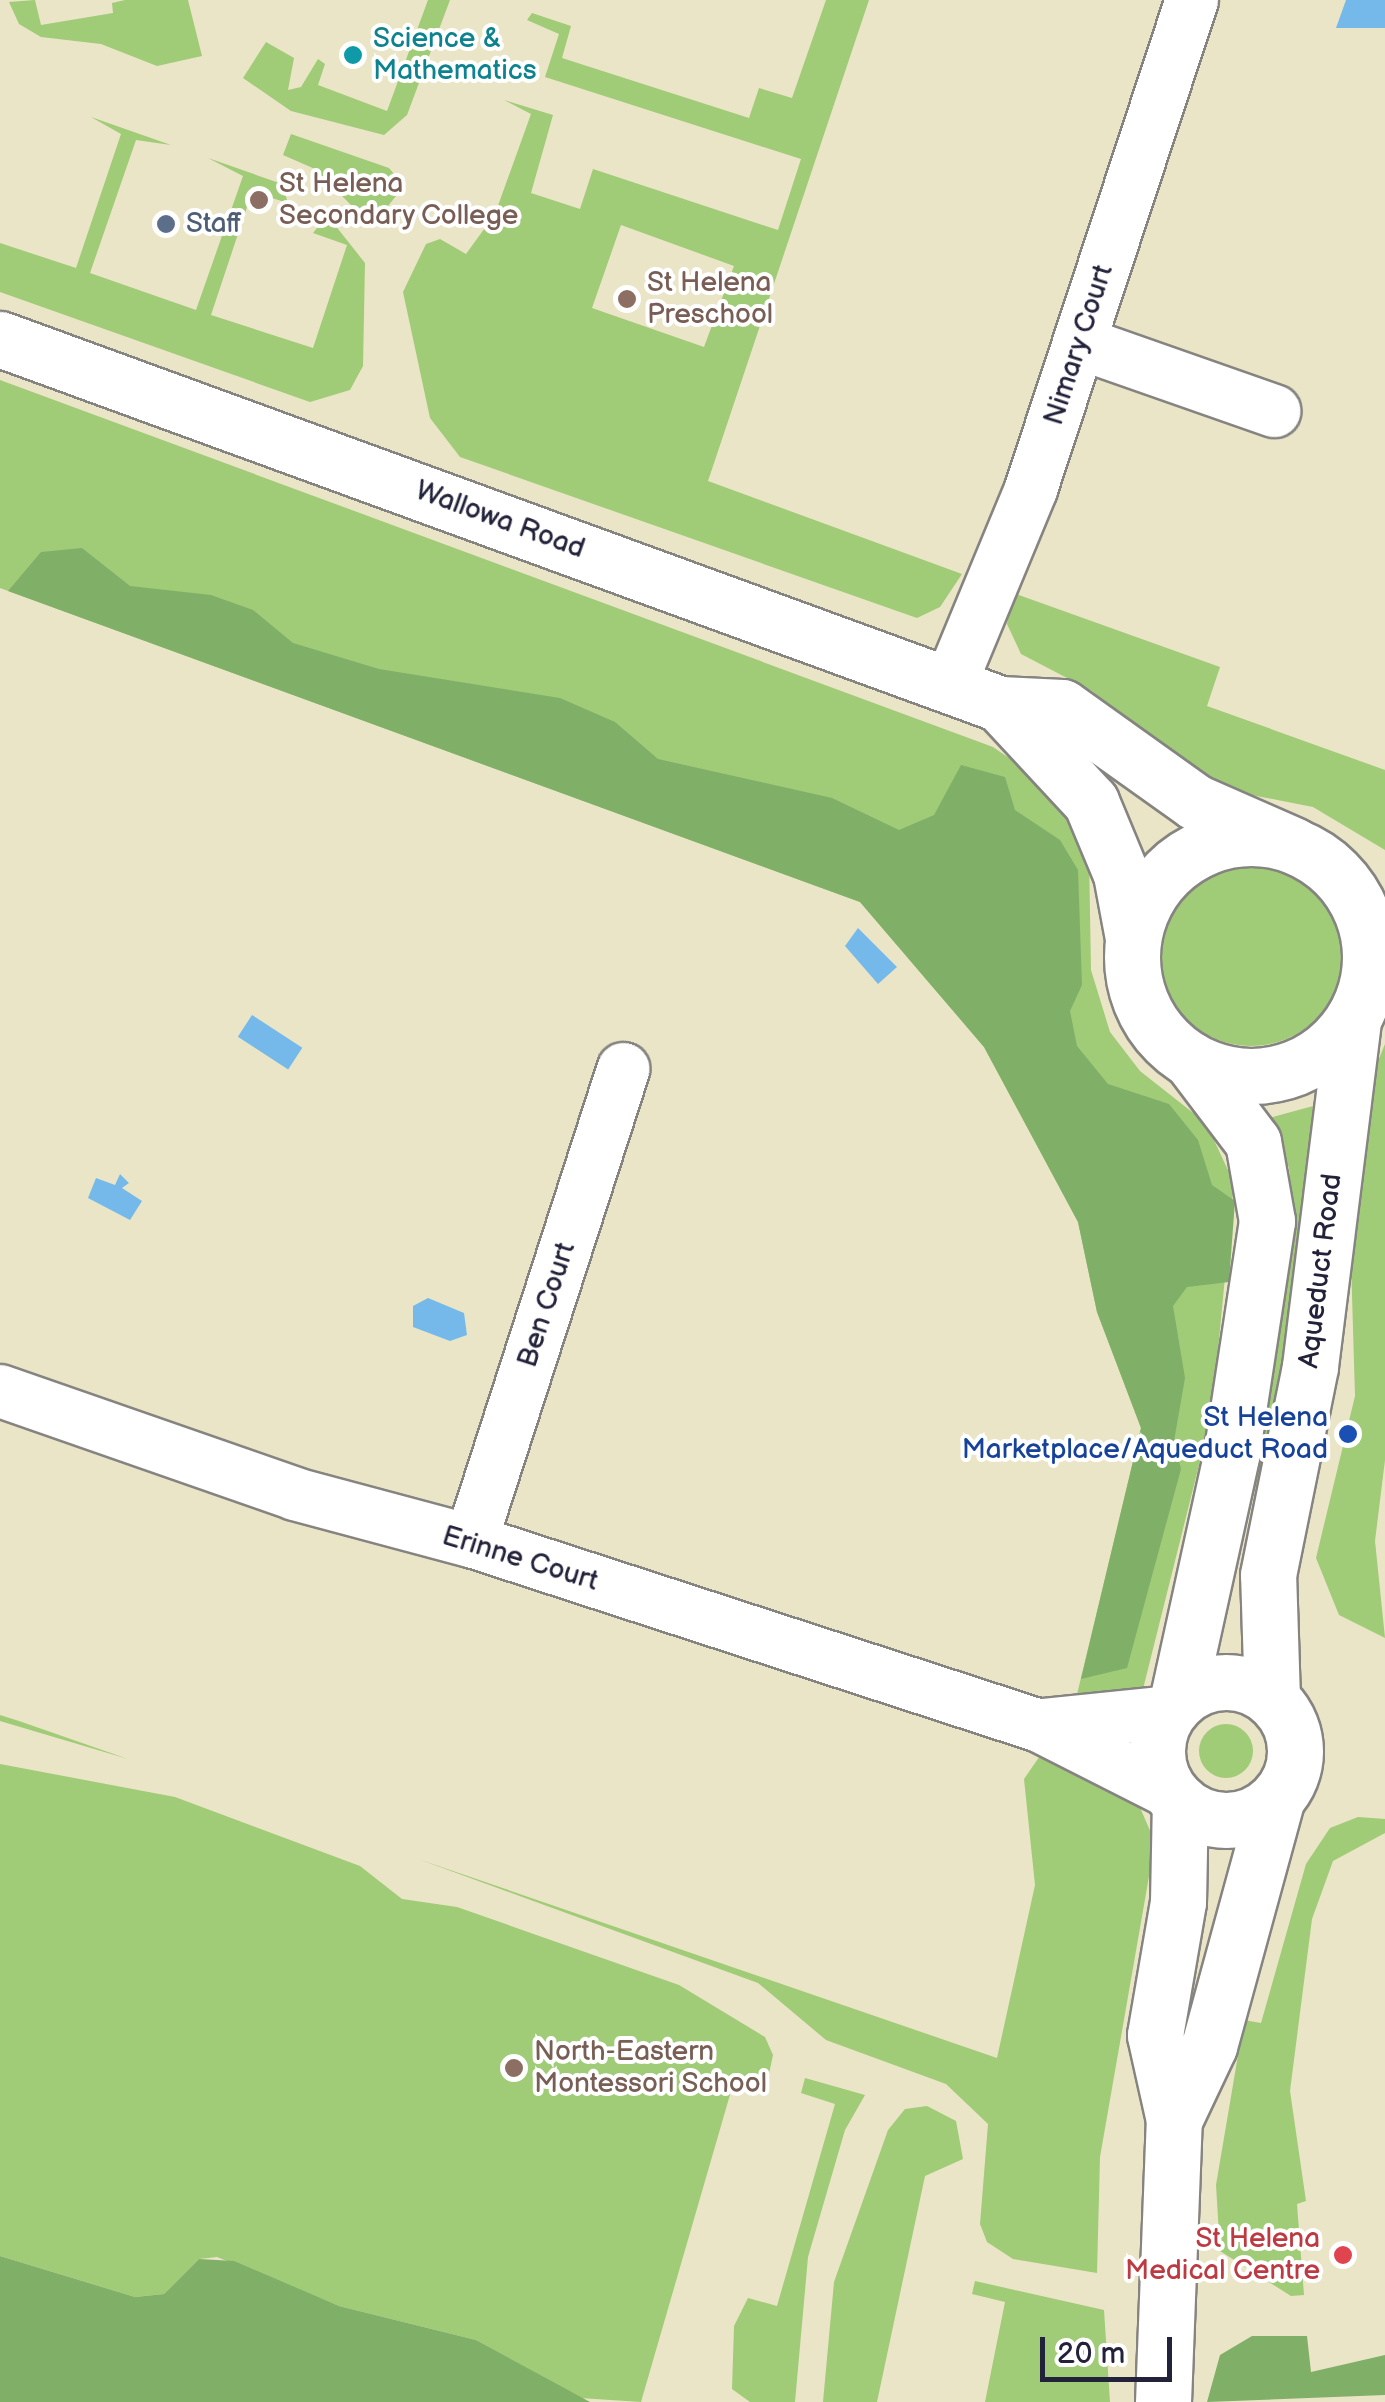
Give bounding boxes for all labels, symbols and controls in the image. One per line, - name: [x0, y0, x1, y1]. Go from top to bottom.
- place label: Science & Mathematics: [373, 22, 537, 88]
- marker: Science & Mathematics: [342, 44, 364, 66]
- place label: St Helena Secondary College: [279, 167, 520, 233]
- marker: St Helena Secondary College: [248, 189, 270, 211]
- place label: Staff: [186, 207, 242, 241]
- marker: Staff: [155, 213, 177, 235]
- street label: Nimary Court: [1037, 260, 1121, 430]
- place label: St Helena Preschool: [647, 266, 773, 332]
- marker: St Helena Preschool: [616, 288, 638, 310]
- street label: Wallowa Road: [411, 474, 589, 566]
- street label: Aqueduct Road: [1292, 1172, 1350, 1370]
- street label: Ben Court: [511, 1238, 583, 1372]
- place label: St Helena Marketplace/Aqueduct Road: [962, 1401, 1328, 1467]
- marker: St Helena Marketplace/Aqueduct Road: [1337, 1423, 1359, 1445]
- street label: Erinne Court: [438, 1519, 602, 1599]
- place label: North-Eastern Montessori School: [534, 2035, 767, 2101]
- marker: North-Eastern Montessori School: [503, 2057, 525, 2079]
- place label: St Helena Medical Centre: [1125, 2222, 1320, 2288]
- marker: St Helena Medical Centre: [1330, 2242, 1356, 2268]
- scale bar: [1045, 2317, 1178, 2379]
- text: 20 m: [1057, 2336, 1125, 2372]

